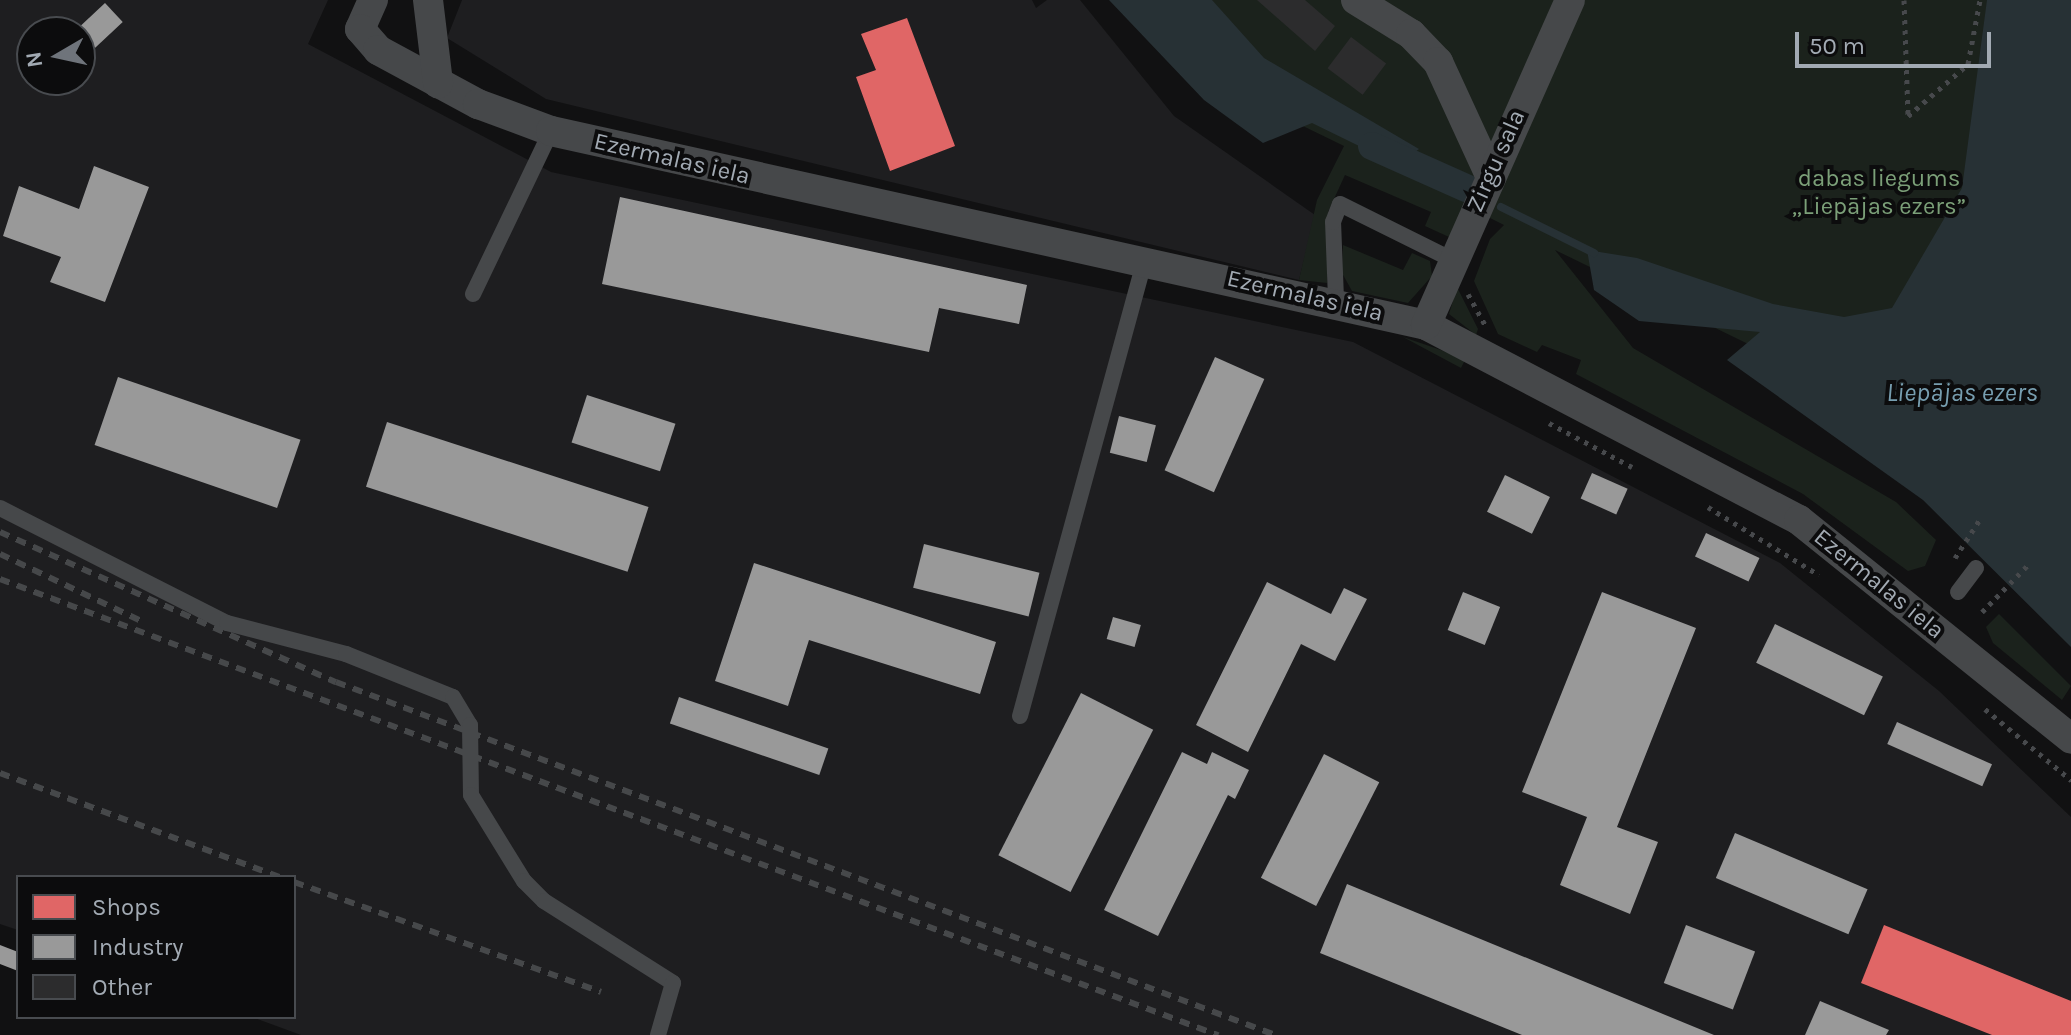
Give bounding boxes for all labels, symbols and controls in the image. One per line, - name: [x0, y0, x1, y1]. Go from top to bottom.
- north arrow: [16, 16, 96, 96]
- scale bar: [1799, 16, 1995, 66]
- text: 50 m: [1809, 32, 1865, 60]
- text: N: [20, 50, 48, 69]
- street label: Zirgu sala: [1461, 105, 1531, 217]
- street label: Ezermalas iela: [591, 127, 753, 191]
- park label: dabas liegums „Liepājas ezers”: [1792, 165, 1966, 221]
- street label: Ezermalas iela: [1224, 264, 1386, 328]
- water label: Liepājas ezers: [1886, 377, 2038, 409]
- street label: Ezermalas iela: [1808, 523, 1950, 645]
- legend: [16, 875, 296, 1019]
- text: Shops: [92, 893, 161, 921]
- text: Industry: [92, 933, 183, 961]
- text: Other: [92, 973, 152, 1001]

